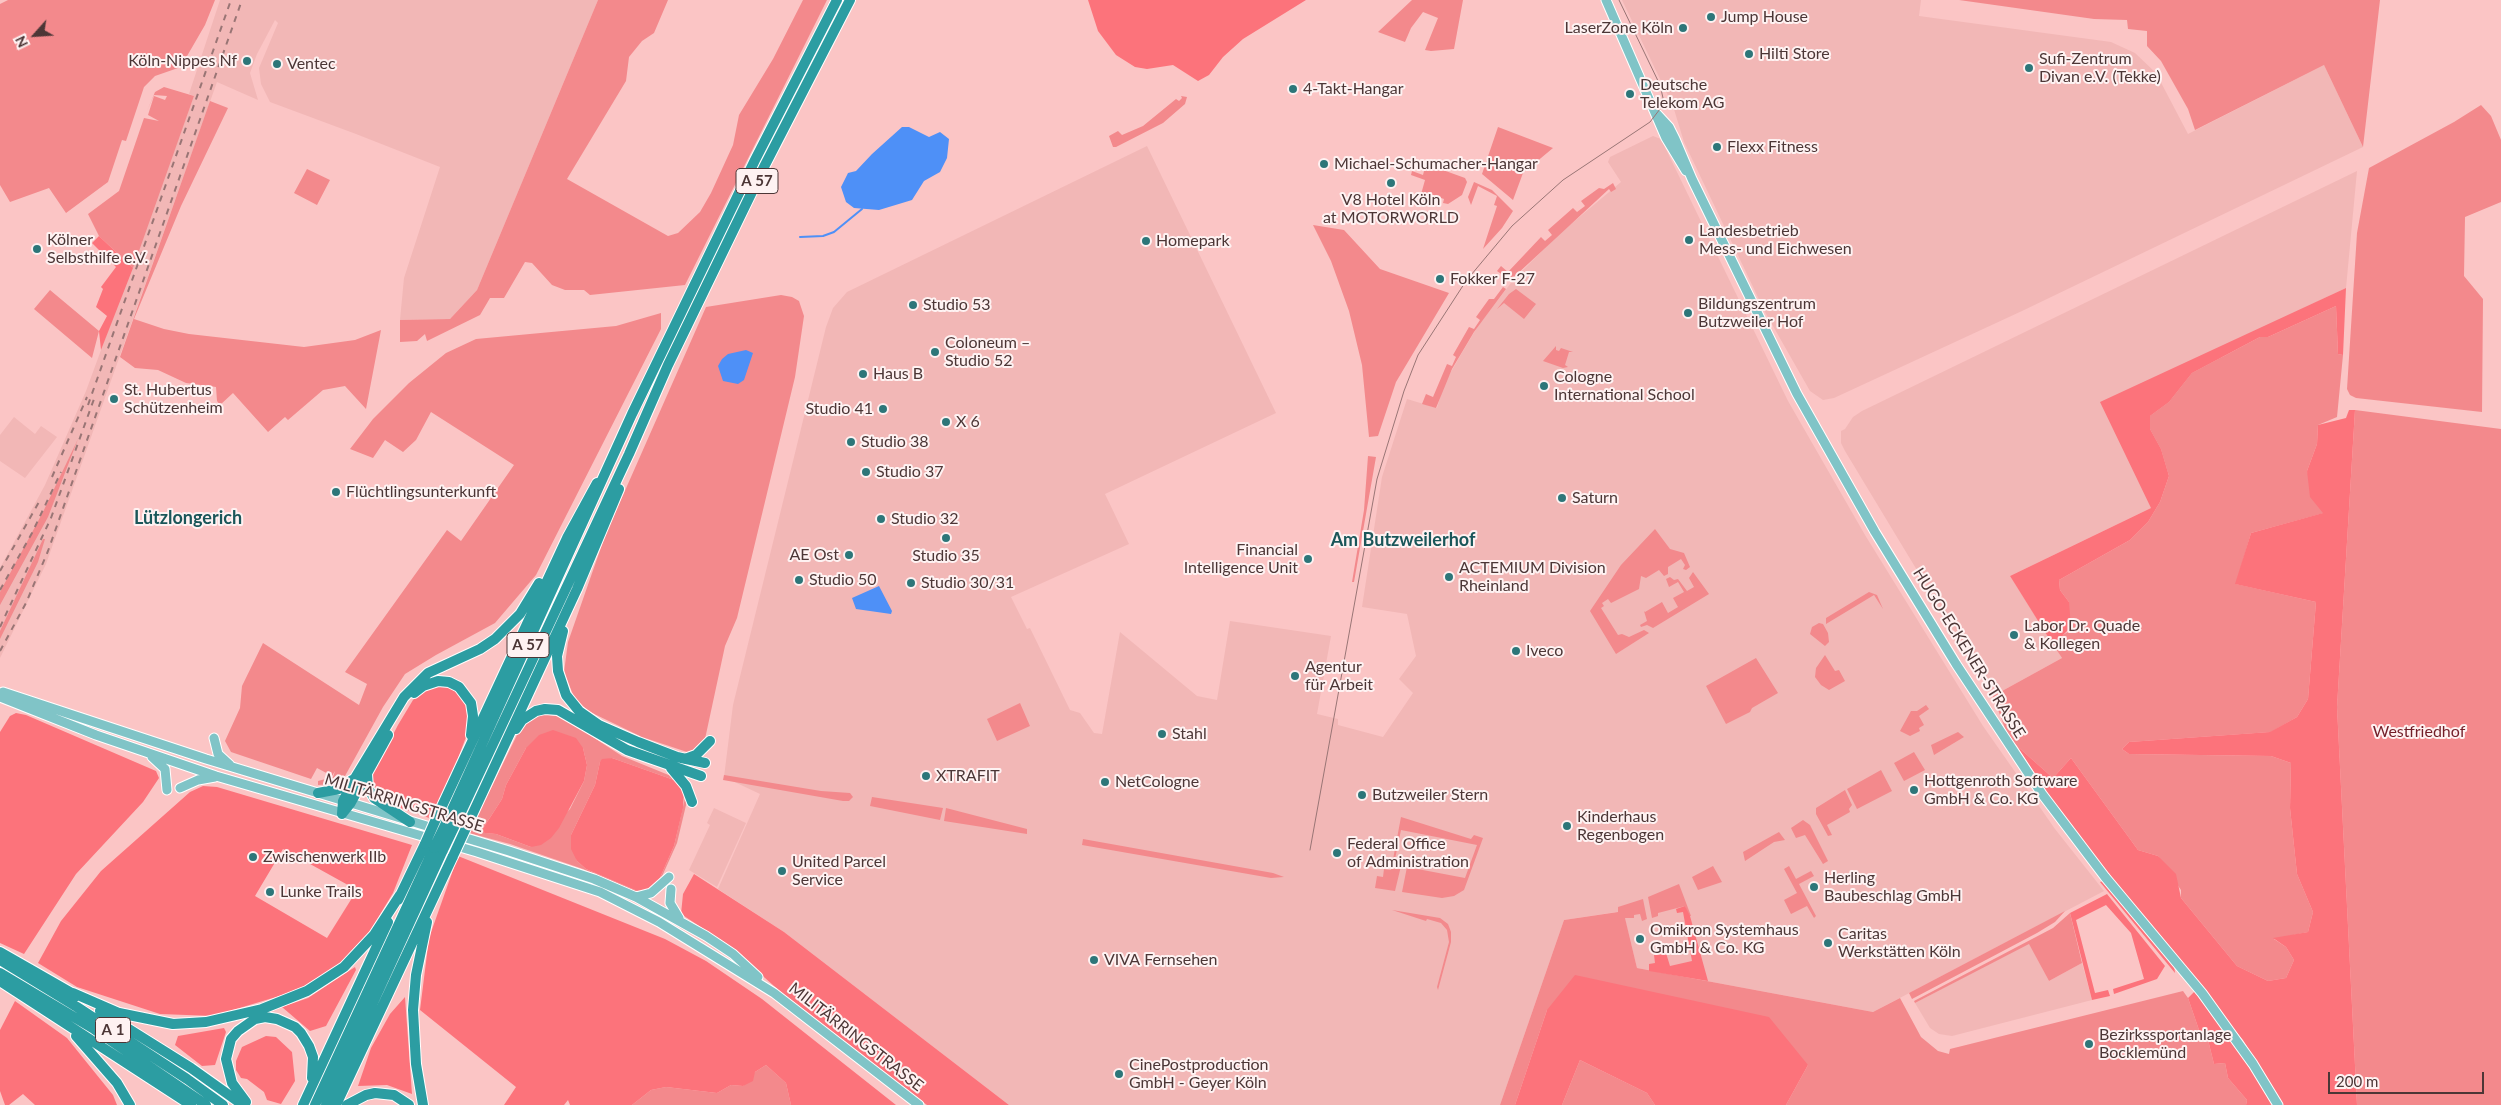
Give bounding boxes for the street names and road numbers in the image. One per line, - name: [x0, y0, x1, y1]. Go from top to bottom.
- road number: A 57: [736, 168, 778, 194]
- street label: HUGO-ECKENER-STRASSE: [1909, 564, 2029, 742]
- road number: A 57: [507, 632, 549, 658]
- street label: MILITÄRRINGSTRASSE: [322, 770, 486, 836]
- street label: MILITÄRRINGSTRASSE: [785, 979, 927, 1095]
- road number: A 1: [96, 1018, 130, 1042]

